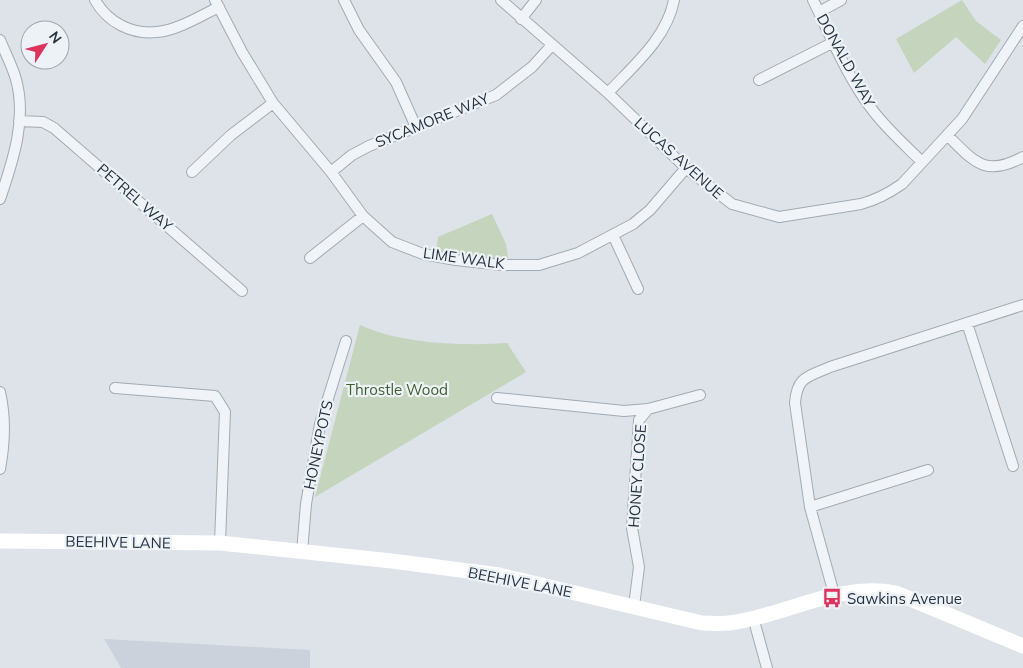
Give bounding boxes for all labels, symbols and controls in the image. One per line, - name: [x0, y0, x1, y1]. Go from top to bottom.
- street label: DONALD WAY: [813, 10, 880, 111]
- north arrow: [20, 20, 70, 70]
- text: N: [45, 28, 66, 47]
- street label: SYCAMORE WAY: [372, 88, 493, 152]
- street label: LUCAS AVENUE: [631, 113, 728, 203]
- street label: PETREL WAY: [93, 159, 177, 236]
- street label: LIME WALK: [422, 243, 507, 273]
- park label: Throstle Wood: [346, 380, 448, 399]
- street label: HONEYPOTS: [299, 399, 337, 491]
- street label: HONEY CLOSE: [624, 423, 650, 528]
- street label: BEEHIVE LANE: [65, 532, 171, 552]
- street label: BEEHIVE LANE: [466, 563, 574, 601]
- bus stop icon: Sawkins Avenue: [821, 587, 843, 609]
- place label: Sawkins Avenue: [847, 589, 962, 608]

